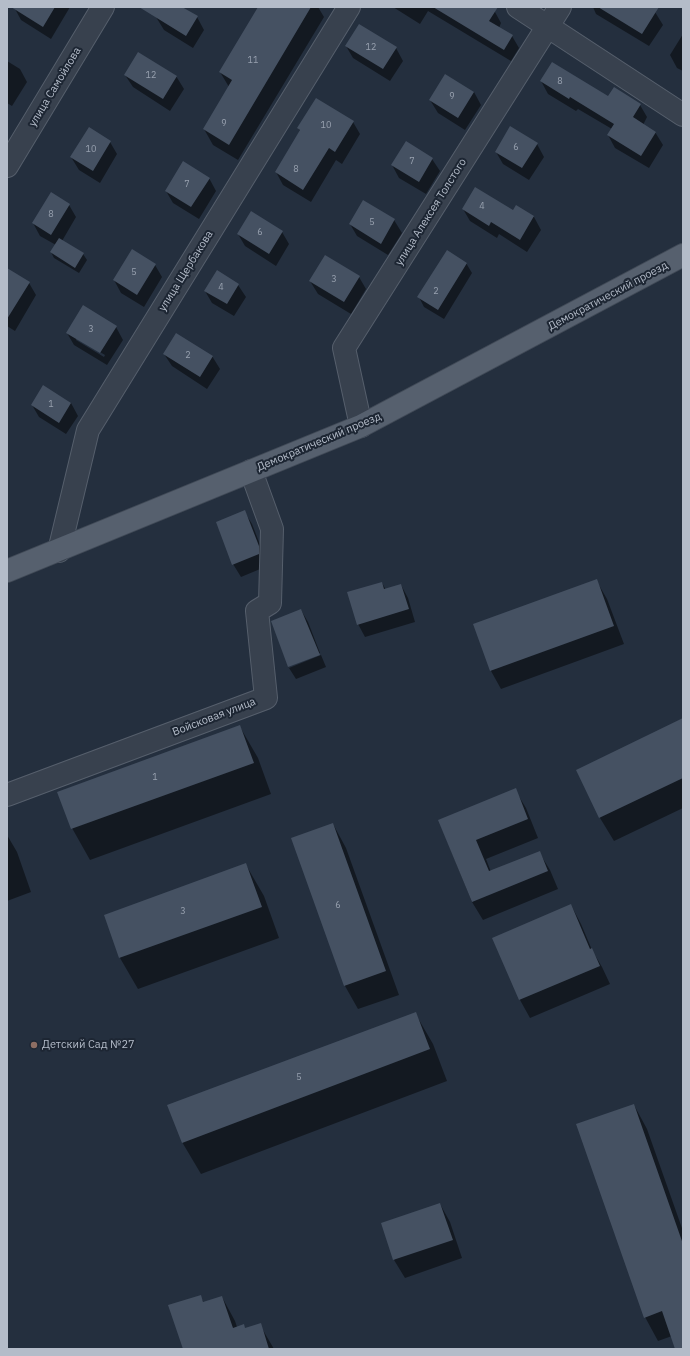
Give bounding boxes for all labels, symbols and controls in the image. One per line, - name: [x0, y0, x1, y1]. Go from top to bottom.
- house number: 12: [366, 42, 376, 52]
- street label: улица Самойлова: [26, 45, 84, 129]
- house number: 11: [248, 55, 258, 65]
- house number: 12: [146, 70, 156, 80]
- house number: 8: [557, 76, 563, 86]
- house number: 9: [449, 91, 455, 101]
- house number: 9: [221, 118, 227, 128]
- house number: 10: [321, 120, 331, 130]
- house number: 6: [513, 142, 519, 152]
- house number: 10: [86, 144, 96, 154]
- street label: улица Алексея Толстого: [393, 156, 469, 268]
- house number: 7: [409, 156, 415, 166]
- house number: 8: [293, 164, 299, 174]
- house number: 7: [184, 179, 190, 189]
- house number: 4: [479, 201, 485, 211]
- house number: 8: [48, 209, 54, 219]
- house number: 5: [369, 217, 375, 227]
- house number: 6: [257, 227, 263, 237]
- street label: улица Щербакова: [156, 228, 216, 314]
- street label: Демократический проезд: [546, 259, 670, 333]
- house number: 5: [131, 267, 137, 277]
- house number: 3: [331, 274, 337, 284]
- house number: 4: [218, 282, 224, 292]
- house number: 2: [433, 286, 439, 296]
- house number: 3: [88, 324, 94, 334]
- house number: 2: [185, 350, 191, 360]
- house number: 1: [48, 399, 54, 409]
- street label: Демократический проезд: [255, 410, 383, 474]
- street label: Войсковая улица: [170, 695, 258, 739]
- house number: 1: [152, 772, 158, 782]
- house number: 6: [335, 900, 341, 910]
- house number: 3: [180, 906, 186, 916]
- place label: Детский Сад №27: [42, 1038, 135, 1052]
- marker: Детский Сад №27: [29, 1040, 39, 1050]
- house number: 5: [296, 1072, 302, 1082]

